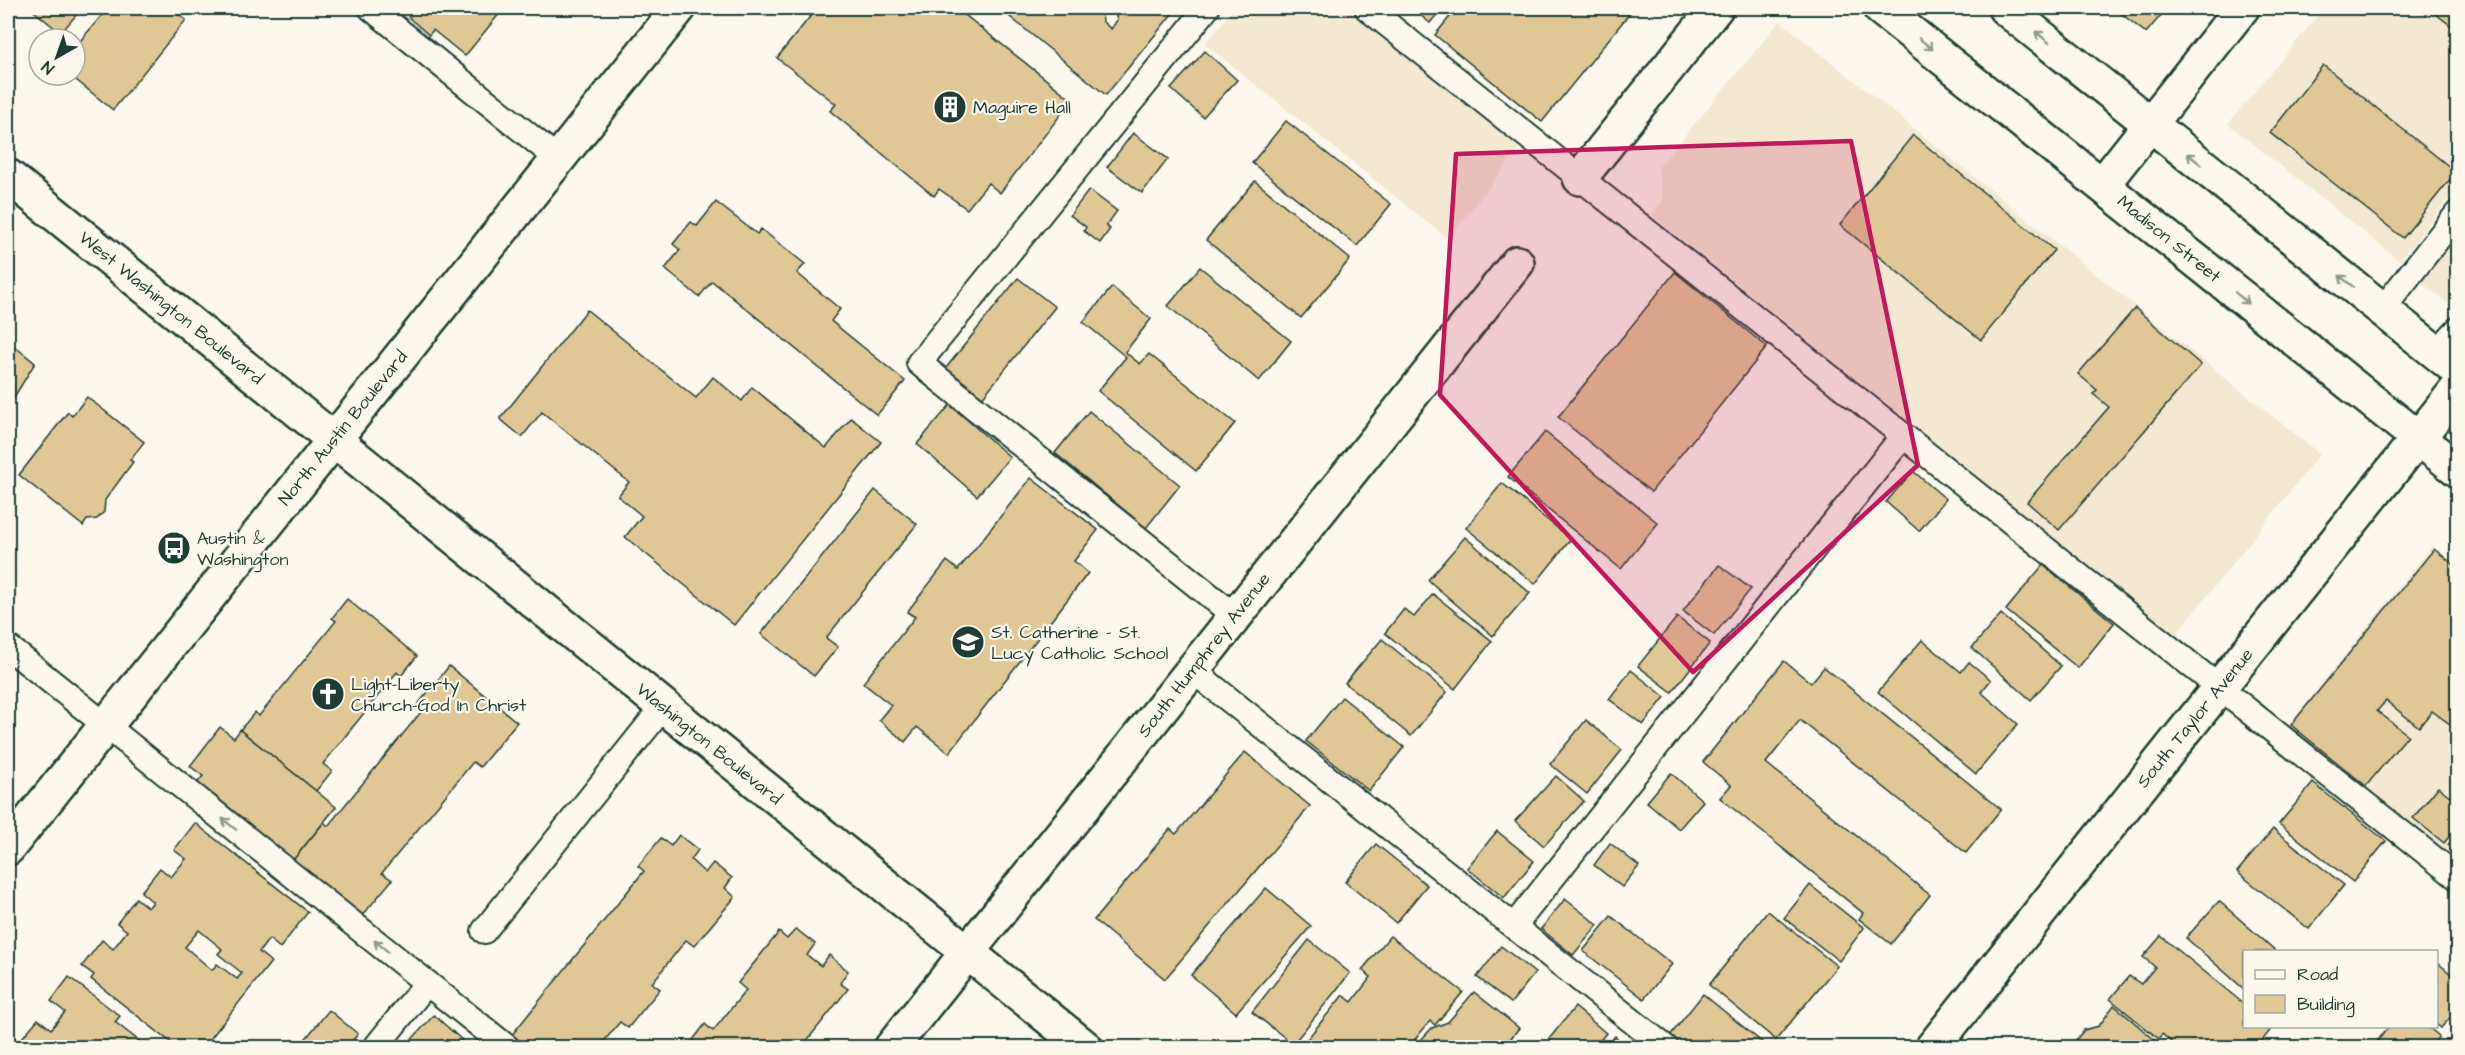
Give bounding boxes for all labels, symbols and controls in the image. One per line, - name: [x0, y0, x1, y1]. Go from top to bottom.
- north arrow: [27, 27, 87, 87]
- one-way arrow: [2034, 31, 2050, 44]
- one-way arrow: [1918, 38, 1934, 51]
- text: N: [37, 56, 59, 79]
- building icon: Maguire Hall: [932, 89, 968, 125]
- place label: Maguire Hall: [973, 95, 1071, 121]
- one-way arrow: [2186, 153, 2202, 166]
- street label: Madison Street: [2112, 189, 2227, 289]
- street label: West Washington Boulevard: [73, 226, 269, 391]
- one-way arrow: [2338, 275, 2354, 288]
- one-way arrow: [2234, 291, 2250, 304]
- street label: North Austin Boulevard: [273, 345, 413, 511]
- place label: Austin & Washington: [197, 526, 288, 573]
- bus stop icon: Austin & Washington: [156, 530, 192, 566]
- street label: South Humphrey Avenue: [1132, 567, 1277, 743]
- place label: St. Catherine - St. Lucy Catholic School: [991, 620, 1169, 667]
- school or university icon: St. Catherine - St. Lucy Catholic School: [950, 624, 986, 660]
- street label: South Taylor Avenue: [2131, 643, 2260, 794]
- place label: Light-Liberty Church-God In Christ: [351, 672, 527, 718]
- church icon: Light-Liberty Church-God In Christ: [310, 676, 346, 712]
- street label: Washington Boulevard: [630, 677, 787, 811]
- one-way arrow: [221, 818, 237, 831]
- one-way arrow: [374, 940, 390, 953]
- legend: [2243, 950, 2438, 1028]
- text: Road: [2297, 962, 2338, 987]
- text: Building: [2297, 992, 2355, 1018]

